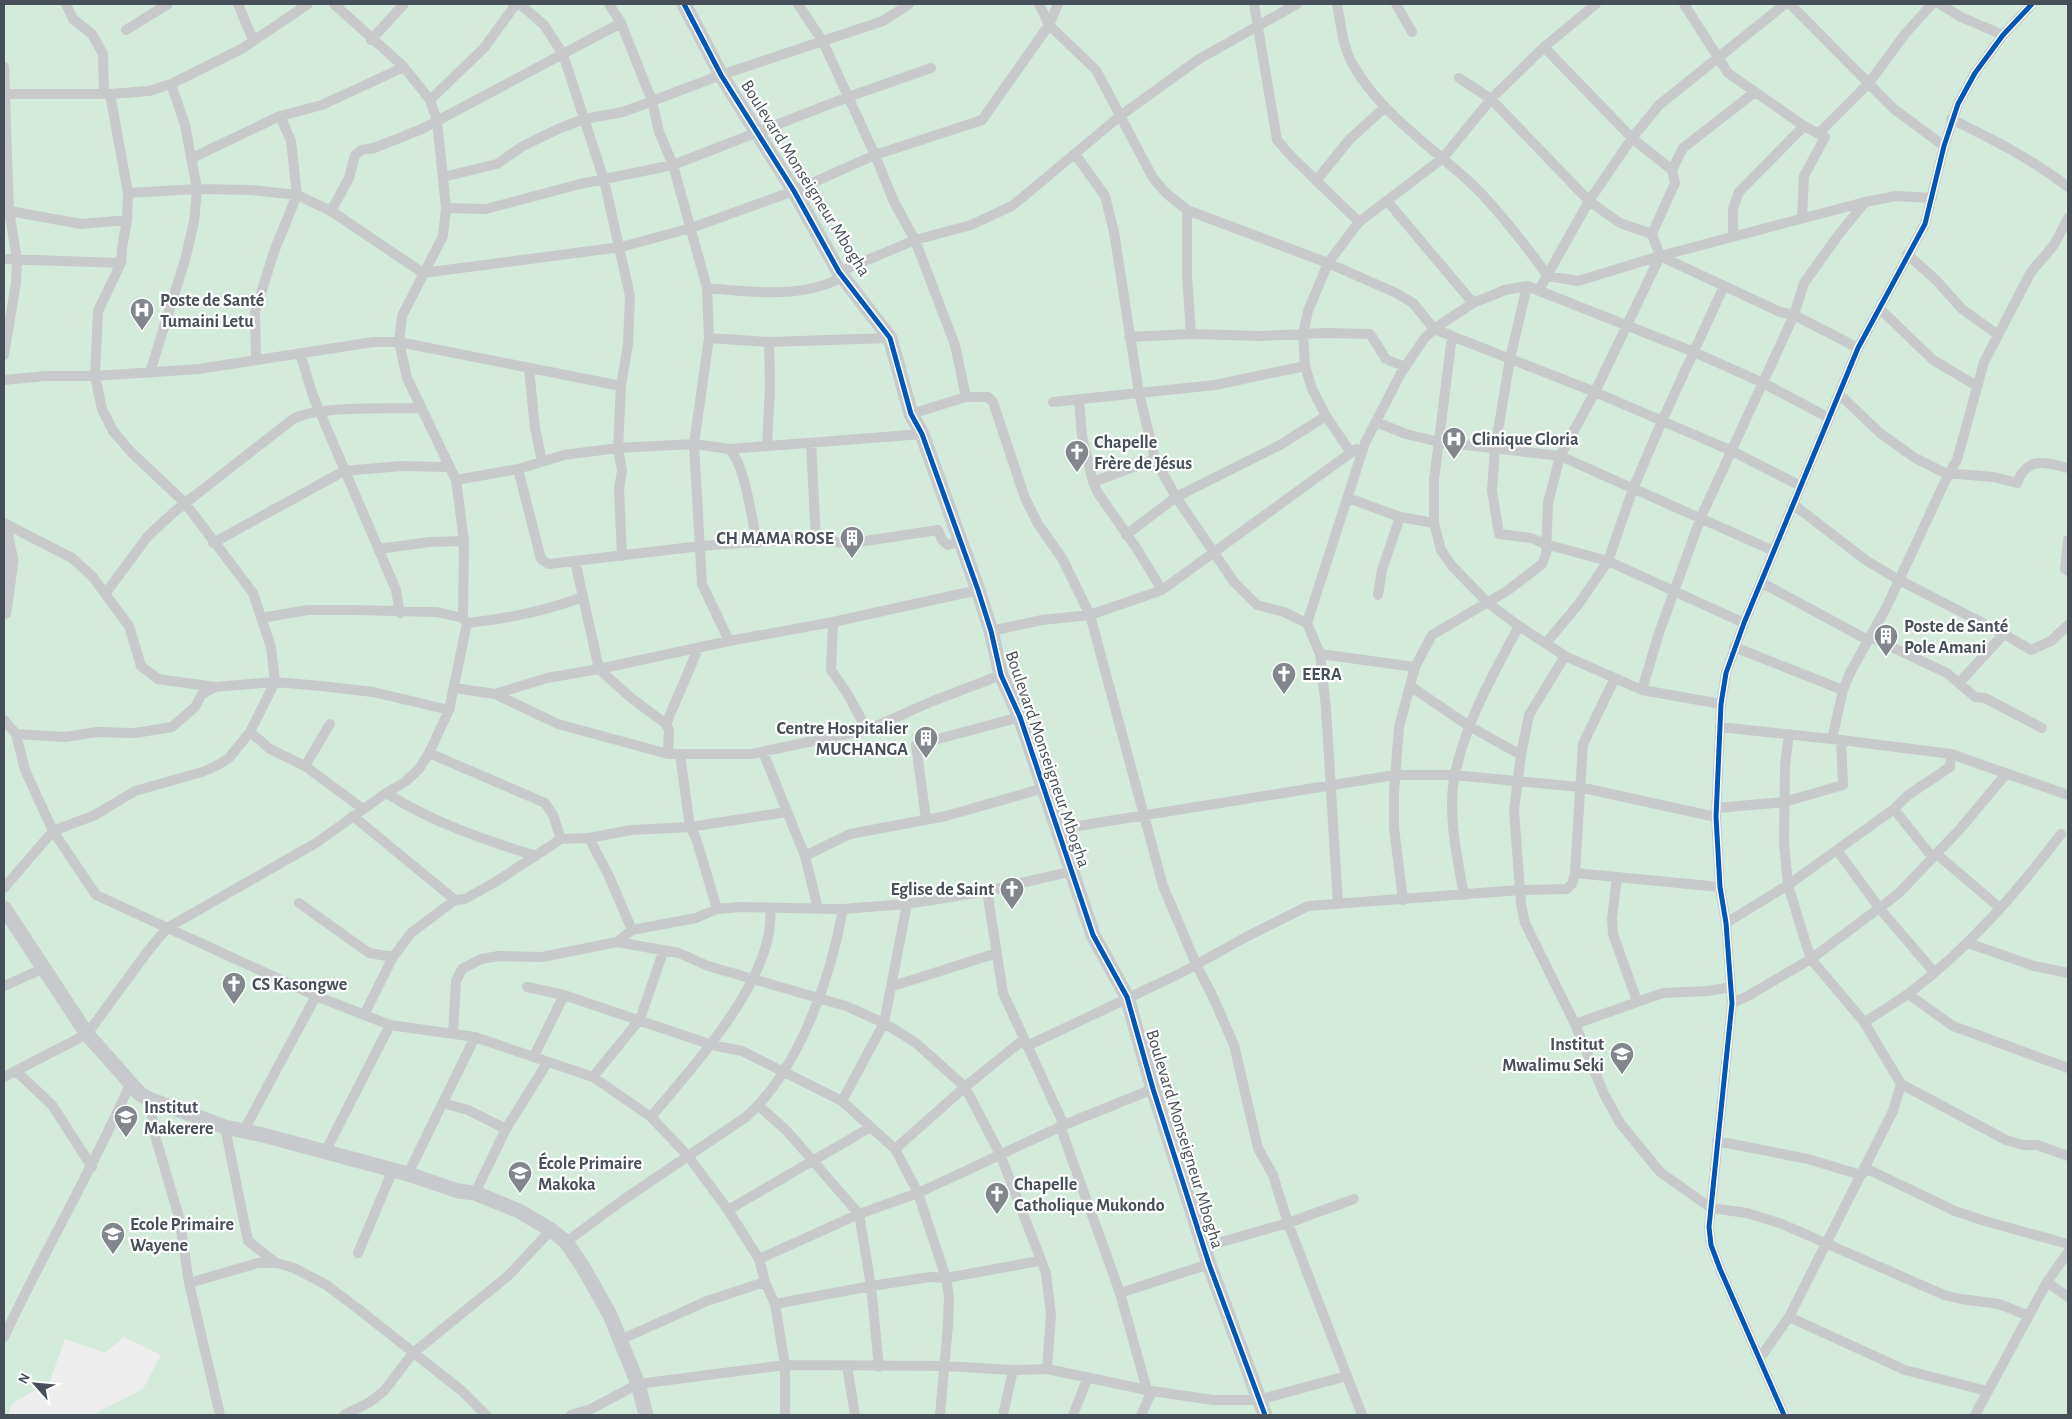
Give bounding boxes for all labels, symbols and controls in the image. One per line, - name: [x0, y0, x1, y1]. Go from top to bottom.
- street label: Boulevard Monseigneur Mbogha: [737, 77, 873, 280]
- place label: Poste de Santé Tumaini Letu: [160, 292, 264, 331]
- hospital icon: Poste de Santé Tumaini Letu: [129, 297, 155, 331]
- hospital icon: Clinique Gloria: [1441, 426, 1467, 460]
- place label: Clinique Gloria: [1472, 431, 1579, 449]
- place label: Chapelle Frère de Jésus: [1094, 434, 1192, 473]
- church icon: Chapelle Frère de Jésus: [1064, 439, 1090, 473]
- building icon: CH MAMA ROSE: [839, 525, 865, 559]
- place label: CH MAMA ROSE: [716, 530, 834, 548]
- place label: Poste de Santé Pole Amani: [1904, 618, 2008, 657]
- building icon: Poste de Santé Pole Amani: [1873, 623, 1899, 657]
- street label: Boulevard Monseigneur Mbogha: [1001, 649, 1093, 870]
- church icon: EERA: [1271, 661, 1297, 695]
- place label: EERA: [1302, 666, 1342, 684]
- place label: Centre Hospitalier MUCHANGA: [776, 720, 909, 759]
- building icon: Centre Hospitalier MUCHANGA: [913, 725, 939, 759]
- church icon: Eglise de Saint: [999, 876, 1025, 910]
- place label: Eglise de Saint: [890, 881, 994, 899]
- church icon: CS Kasongwe: [221, 971, 247, 1005]
- place label: CS Kasongwe: [252, 976, 347, 994]
- street label: Boulevard Monseigneur Mbogha: [1142, 1028, 1226, 1251]
- place label: Institut Mwalimu Seki: [1502, 1036, 1604, 1075]
- school or university icon: Institut Mwalimu Seki: [1609, 1041, 1635, 1075]
- place label: Institut Makerere: [144, 1099, 213, 1138]
- school or university icon: Institut Makerere: [113, 1104, 139, 1138]
- place label: École Primaire Makoka: [538, 1152, 642, 1194]
- school or university icon: École Primaire Makoka: [507, 1160, 533, 1194]
- place label: Chapelle Catholique Mukondo: [1014, 1176, 1165, 1215]
- church icon: Chapelle Catholique Mukondo: [984, 1181, 1010, 1215]
- place label: Ecole Primaire Wayene: [130, 1216, 234, 1255]
- school or university icon: Ecole Primaire Wayene: [100, 1221, 126, 1255]
- north arrow: [10, 1359, 60, 1409]
- text: N: [16, 1371, 33, 1386]

